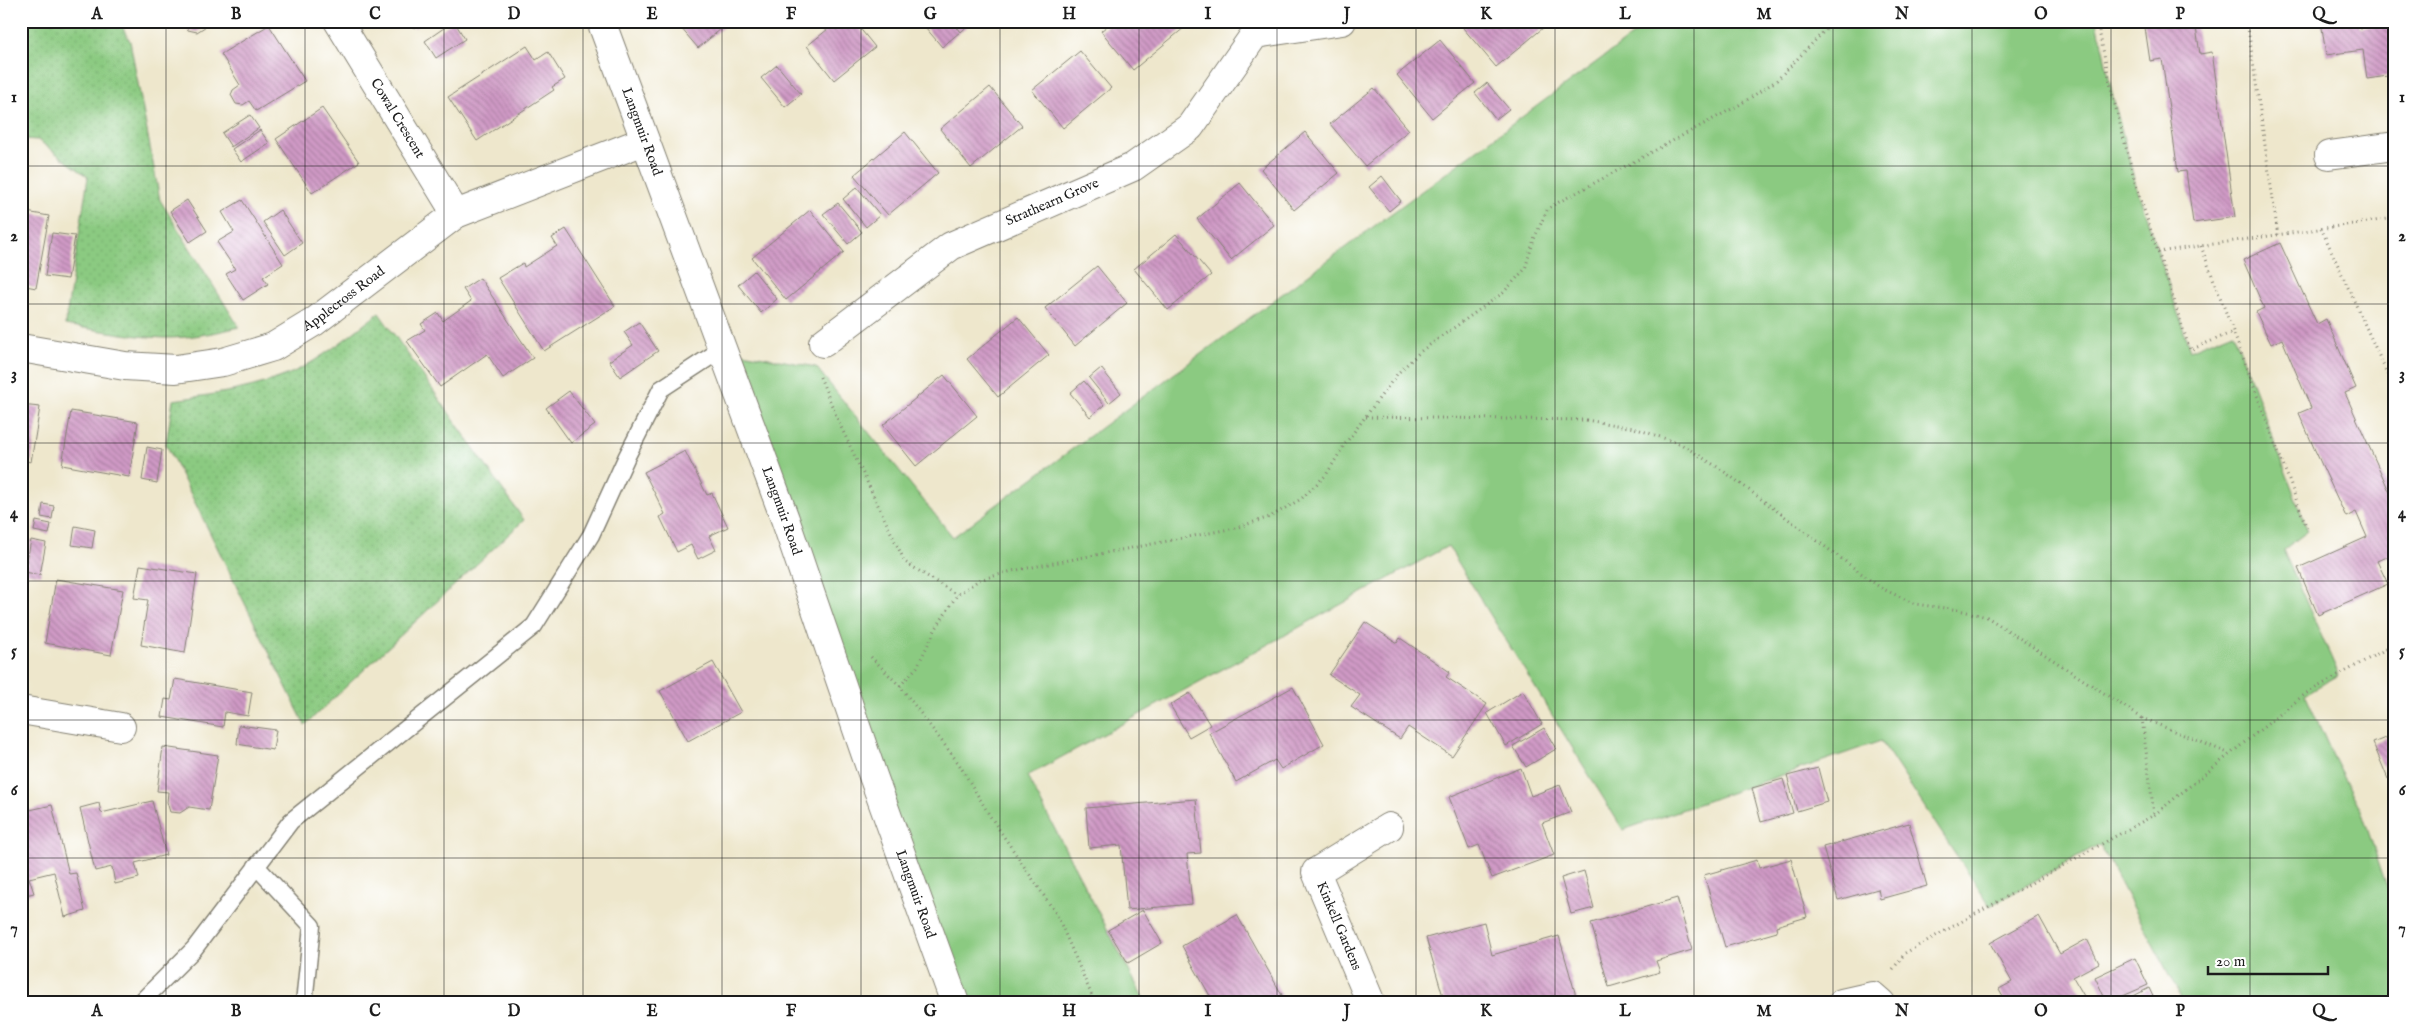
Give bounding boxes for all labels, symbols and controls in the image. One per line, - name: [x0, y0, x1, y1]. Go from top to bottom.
- text: A: [91, 5, 104, 25]
- text: B: [231, 5, 242, 25]
- text: C: [369, 5, 381, 25]
- text: D: [508, 5, 521, 25]
- text: E: [646, 5, 658, 25]
- text: F: [786, 5, 797, 25]
- text: G: [924, 5, 937, 25]
- text: H: [1062, 5, 1076, 25]
- text: I: [1205, 5, 1212, 25]
- text: J: [1342, 5, 1351, 25]
- text: K: [1480, 5, 1493, 25]
- text: L: [1619, 5, 1631, 25]
- text: M: [1756, 5, 1772, 25]
- text: N: [1894, 5, 1909, 25]
- text: O: [2034, 5, 2048, 25]
- text: P: [2175, 5, 2185, 25]
- text: Q: [2312, 5, 2337, 25]
- street label: Cowal Crescent: [366, 75, 429, 162]
- street label: Langmuir Road: [617, 85, 667, 179]
- text: 1: [11, 88, 17, 108]
- text: 1: [2399, 88, 2405, 108]
- street label: Strathearn Grove: [1003, 174, 1102, 230]
- text: 2: [10, 227, 18, 247]
- text: 2: [2398, 227, 2406, 247]
- street label: Applecross Road: [299, 262, 389, 336]
- text: 3: [11, 365, 17, 385]
- text: 3: [2399, 365, 2405, 385]
- street label: Langmuir Road: [757, 464, 806, 558]
- text: 4: [10, 504, 19, 524]
- text: 4: [2398, 504, 2407, 524]
- text: 5: [11, 642, 17, 662]
- text: 5: [2399, 642, 2405, 662]
- text: 6: [11, 781, 19, 801]
- text: 6: [2399, 781, 2407, 801]
- street label: Langmuir Road: [891, 847, 940, 941]
- street label: Kinkell Gardens: [1312, 879, 1366, 973]
- text: 7: [10, 919, 18, 939]
- text: 7: [2398, 919, 2406, 939]
- scale bar: [2208, 944, 2328, 976]
- text: 20 m: [2216, 952, 2246, 971]
- text: A: [91, 1002, 104, 1022]
- text: B: [231, 1002, 242, 1022]
- text: C: [369, 1002, 381, 1022]
- text: D: [508, 1002, 521, 1022]
- text: E: [646, 1002, 658, 1022]
- text: F: [786, 1002, 797, 1022]
- text: G: [924, 1002, 937, 1022]
- text: H: [1062, 1002, 1076, 1022]
- text: I: [1205, 1002, 1212, 1022]
- text: J: [1342, 1002, 1351, 1022]
- text: K: [1480, 1002, 1493, 1022]
- text: L: [1619, 1002, 1631, 1022]
- text: M: [1756, 1002, 1772, 1022]
- text: N: [1894, 1002, 1909, 1022]
- text: O: [2034, 1002, 2048, 1022]
- text: P: [2175, 1002, 2185, 1022]
- text: Q: [2312, 1002, 2337, 1022]

